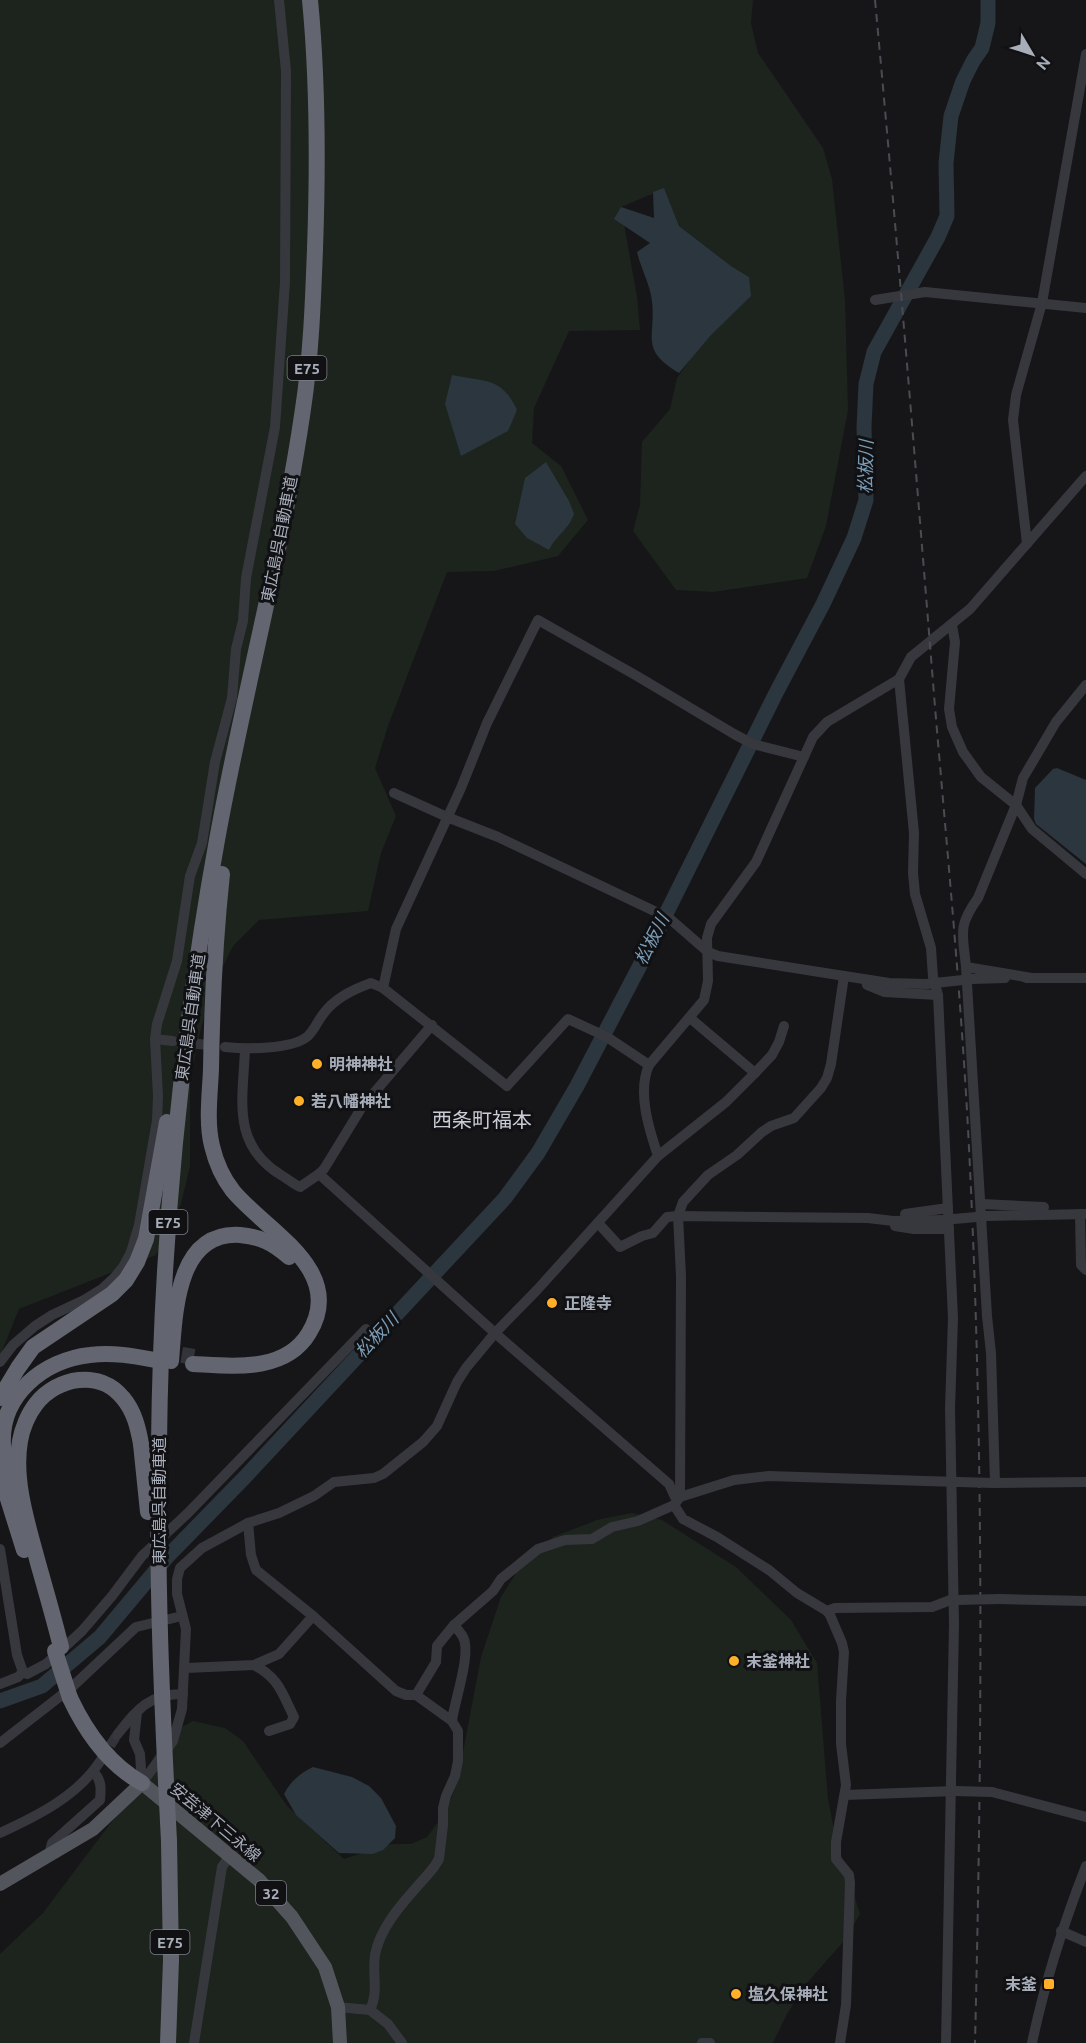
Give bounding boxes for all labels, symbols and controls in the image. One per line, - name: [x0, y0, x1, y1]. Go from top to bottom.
- north arrow: [1002, 24, 1062, 84]
- text: N: [1033, 53, 1054, 74]
- road number: E75: [288, 356, 326, 380]
- water label: 松板川: [855, 438, 876, 494]
- street label: 東広島呉自動車道: [258, 474, 300, 604]
- water label: 松板川: [630, 909, 673, 968]
- street label: 東広島呉自動車道: [172, 952, 208, 1082]
- place label: 明神神社: [329, 1055, 393, 1073]
- marker: 明神神社: [310, 1057, 324, 1071]
- place label: 若八幡神社: [311, 1092, 391, 1110]
- marker: 若八幡神社: [292, 1094, 306, 1108]
- district label: 西条町福本: [432, 1108, 532, 1131]
- road number: E75: [148, 1210, 188, 1234]
- place label: 正隆寺: [564, 1294, 612, 1312]
- marker: 正隆寺: [545, 1296, 559, 1310]
- water label: 松板川: [350, 1307, 403, 1362]
- street label: 東広島呉自動車道: [150, 1437, 168, 1565]
- place label: 末釜神社: [746, 1652, 810, 1670]
- marker: 末釜神社: [727, 1654, 741, 1668]
- street label: 安芸津下三永線: [167, 1779, 265, 1865]
- road number: 32: [256, 1881, 286, 1905]
- road number: E75: [150, 1930, 190, 1954]
- place label: 末釜: [1005, 1975, 1037, 1993]
- marker: 末釜: [1042, 1977, 1056, 1991]
- place label: 塩久保神社: [748, 1985, 828, 2003]
- marker: 塩久保神社: [729, 1987, 743, 2001]

